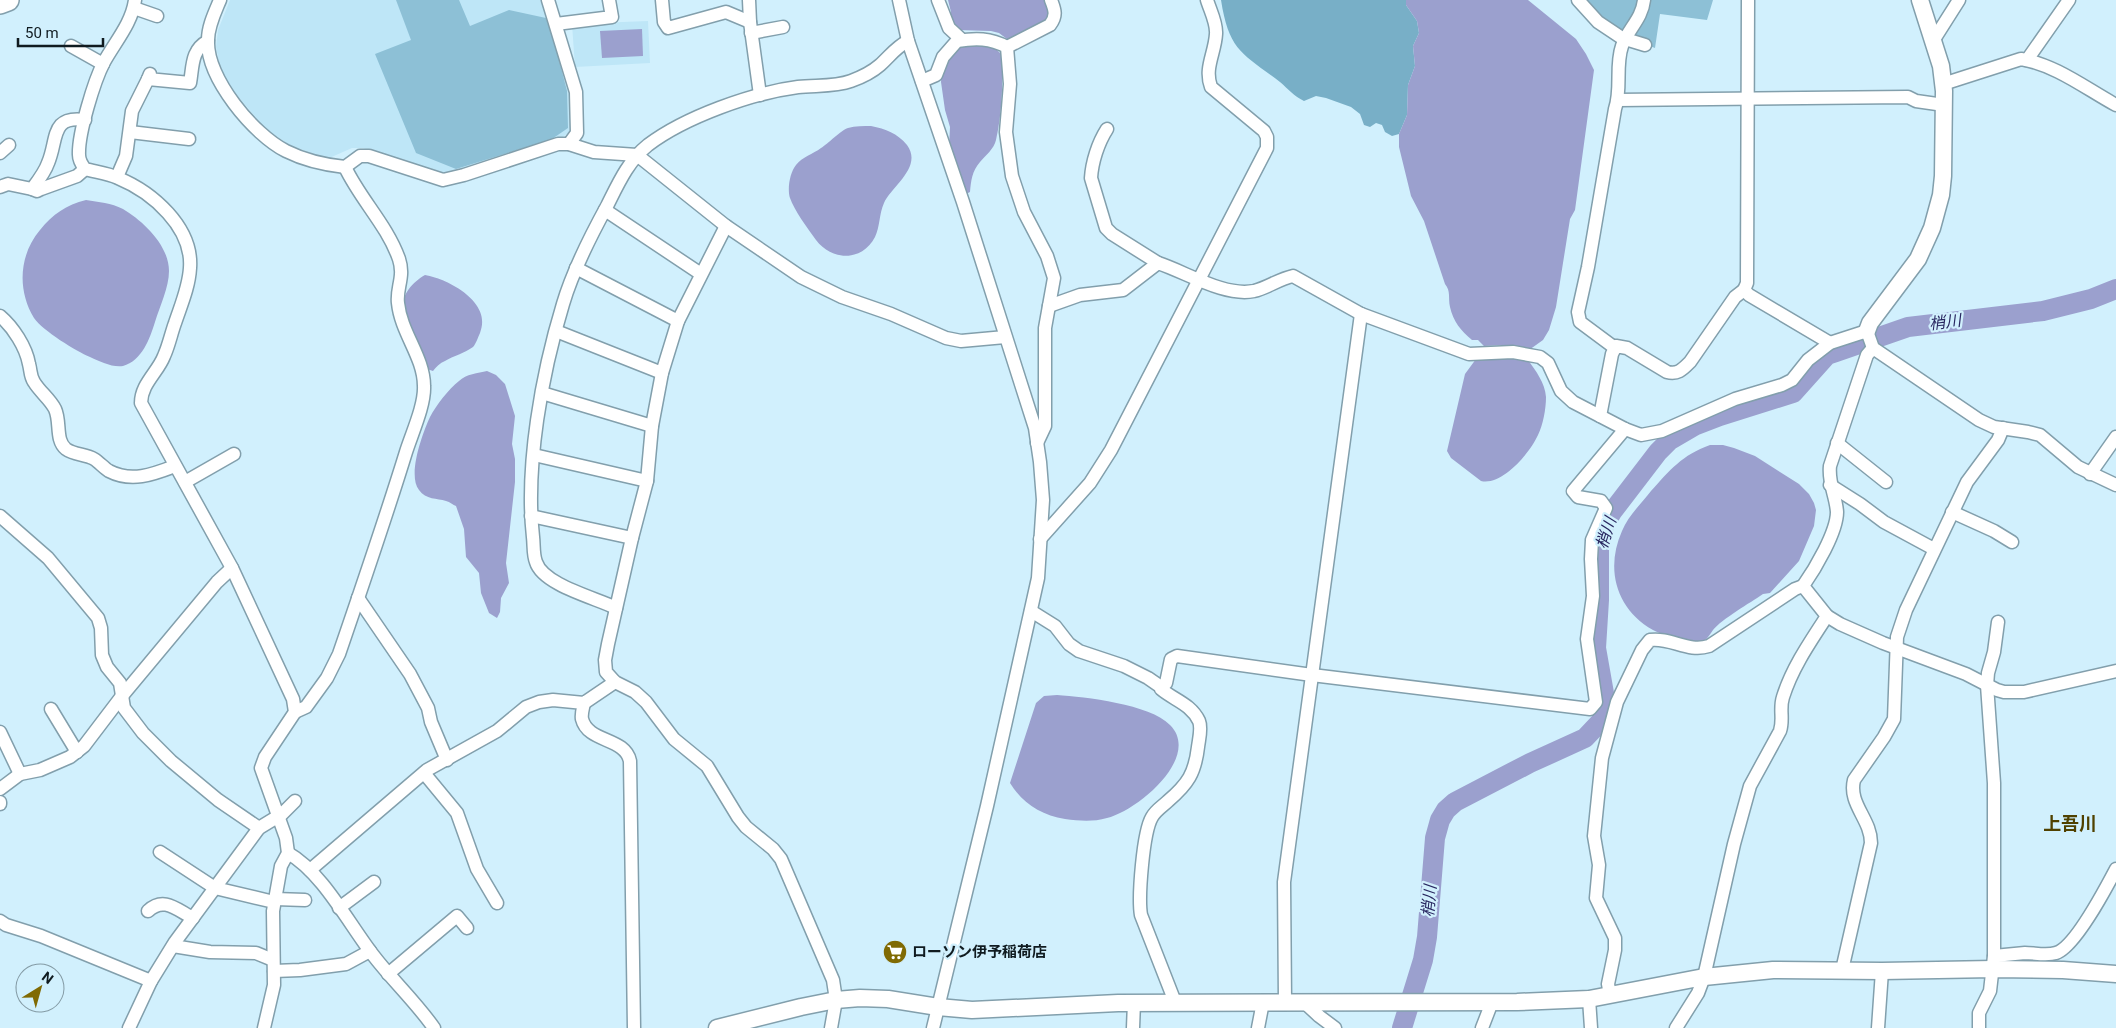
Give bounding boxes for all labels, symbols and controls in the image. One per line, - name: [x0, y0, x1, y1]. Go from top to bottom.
- scale bar: [18, 15, 102, 47]
- text: 50 m: [25, 24, 59, 42]
- water label: 梢川: [1928, 310, 1964, 333]
- water label: 梢川: [1592, 513, 1621, 551]
- district label: 上吾川: [2043, 813, 2097, 834]
- water label: 梢川: [1418, 882, 1440, 918]
- supermarket icon: ローソン伊予稲荷店: [882, 939, 908, 965]
- place label: ローソン伊予稲荷店: [912, 943, 1047, 961]
- north arrow: [15, 963, 65, 1013]
- text: N: [39, 968, 57, 987]

